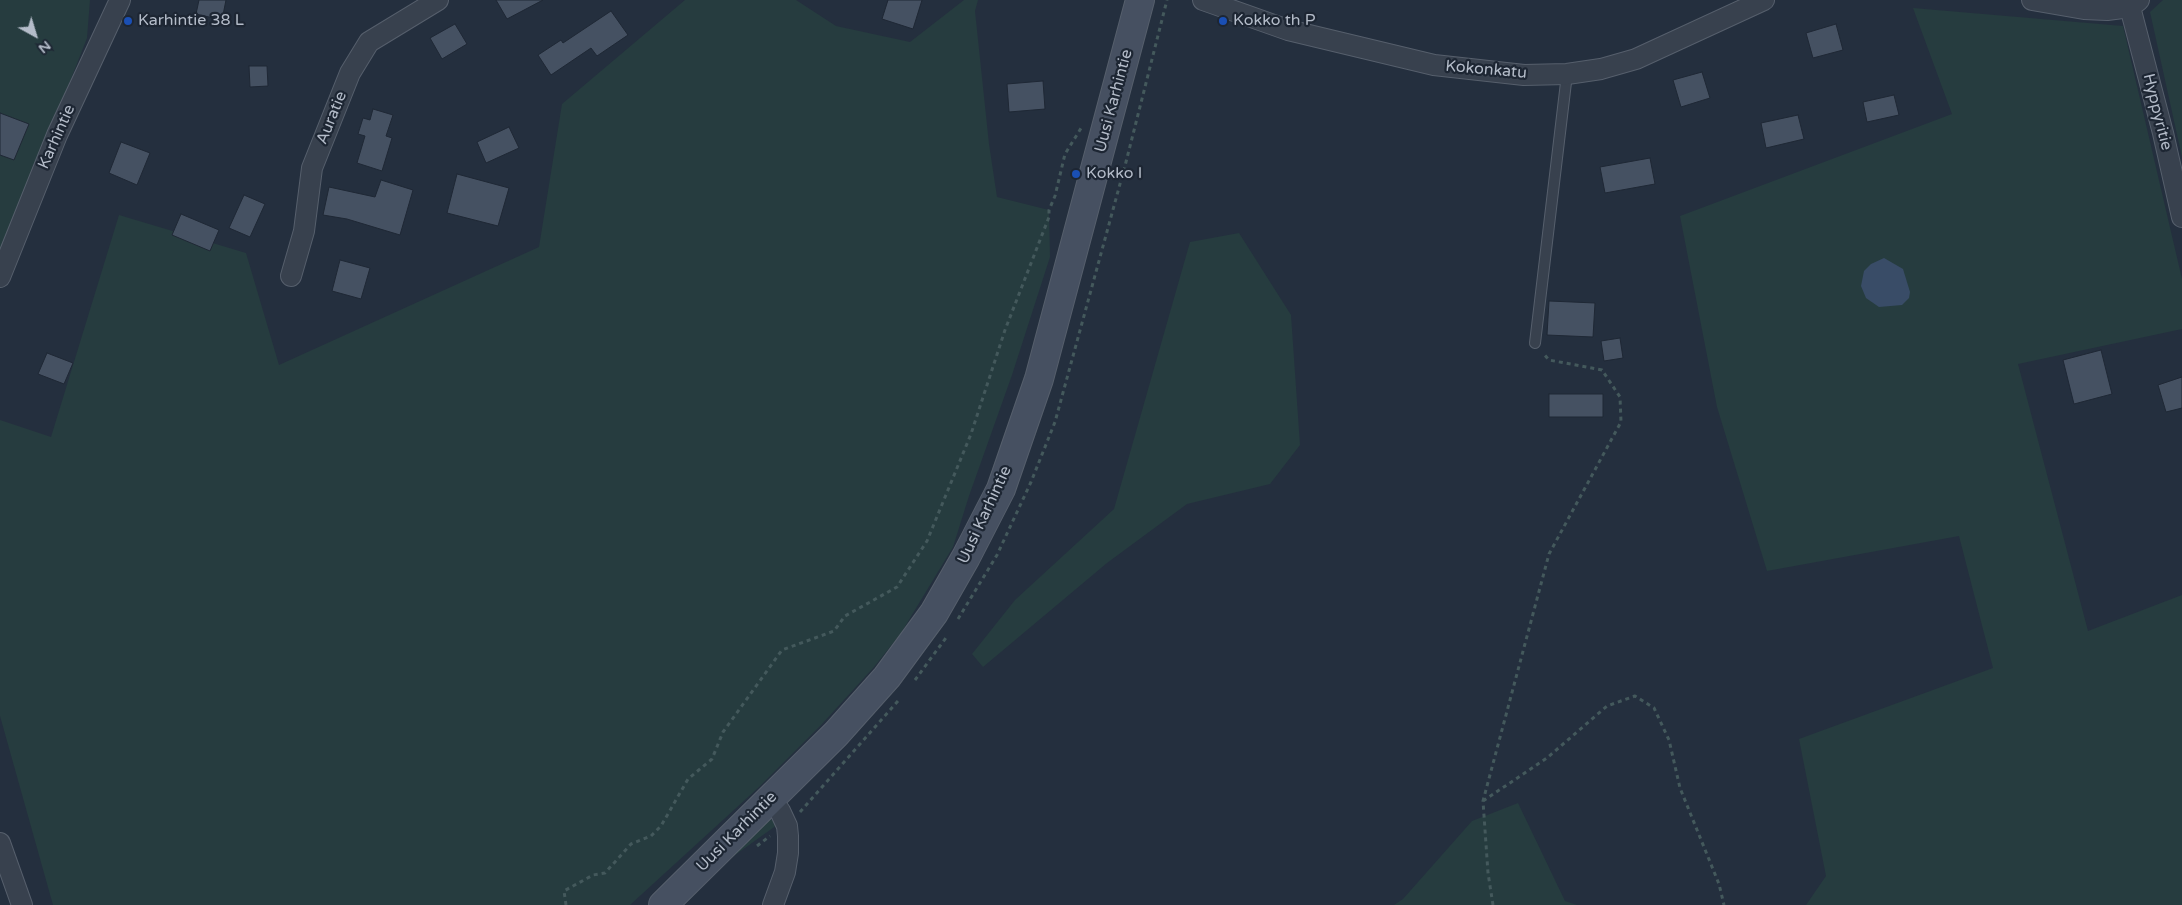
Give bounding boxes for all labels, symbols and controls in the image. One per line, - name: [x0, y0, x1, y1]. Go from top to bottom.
- north arrow: [10, 10, 60, 60]
- place label: Karhintie 38 L: [138, 11, 244, 31]
- place label: Kokko th P: [1233, 11, 1315, 31]
- marker: Karhintie 38 L: [122, 15, 134, 27]
- marker: Kokko th P: [1217, 15, 1229, 27]
- text: N: [35, 37, 54, 57]
- street label: Uusi Karhintie: [1091, 47, 1137, 155]
- street label: Kokonkatu: [1444, 57, 1528, 83]
- street label: Hyppyritie: [2138, 72, 2176, 152]
- street label: Auratie: [313, 89, 351, 147]
- street label: Karhintie: [34, 102, 80, 172]
- place label: Kokko I: [1086, 164, 1142, 184]
- marker: Kokko I: [1070, 168, 1082, 180]
- street label: Uusi Karhintie: [954, 463, 1016, 567]
- street label: Uusi Karhintie: [693, 788, 781, 876]

